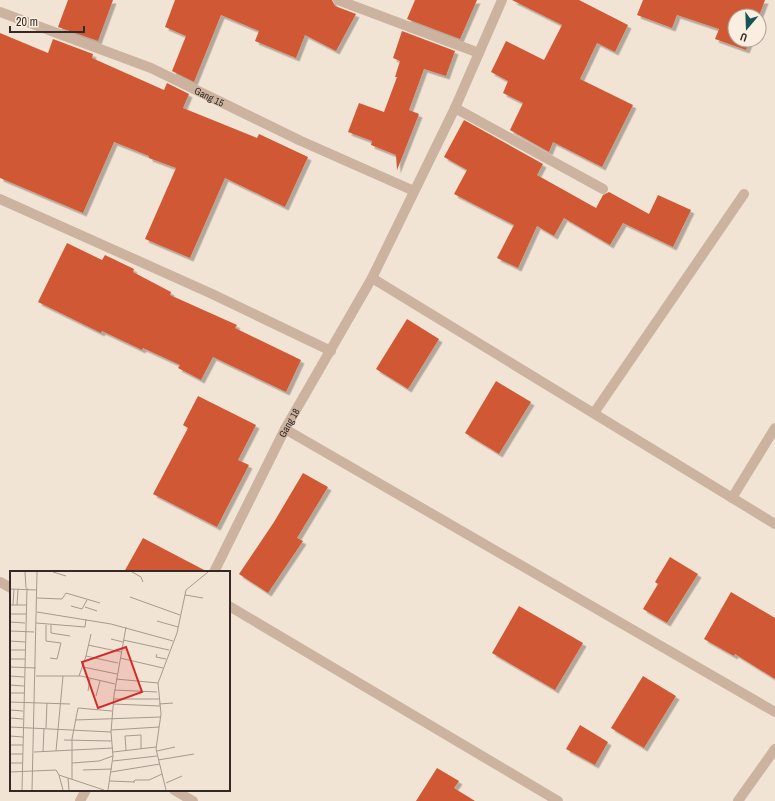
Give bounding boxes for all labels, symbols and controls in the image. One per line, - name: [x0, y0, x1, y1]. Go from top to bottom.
- scale bar: [10, 8, 84, 34]
- north arrow: [727, 8, 767, 48]
- text: 20 m: [16, 14, 38, 30]
- text: U: [738, 30, 749, 45]
- street label: Gang 15: [192, 84, 227, 109]
- street label: Gang 18: [275, 405, 302, 439]
- inset map: [10, 571, 230, 791]

